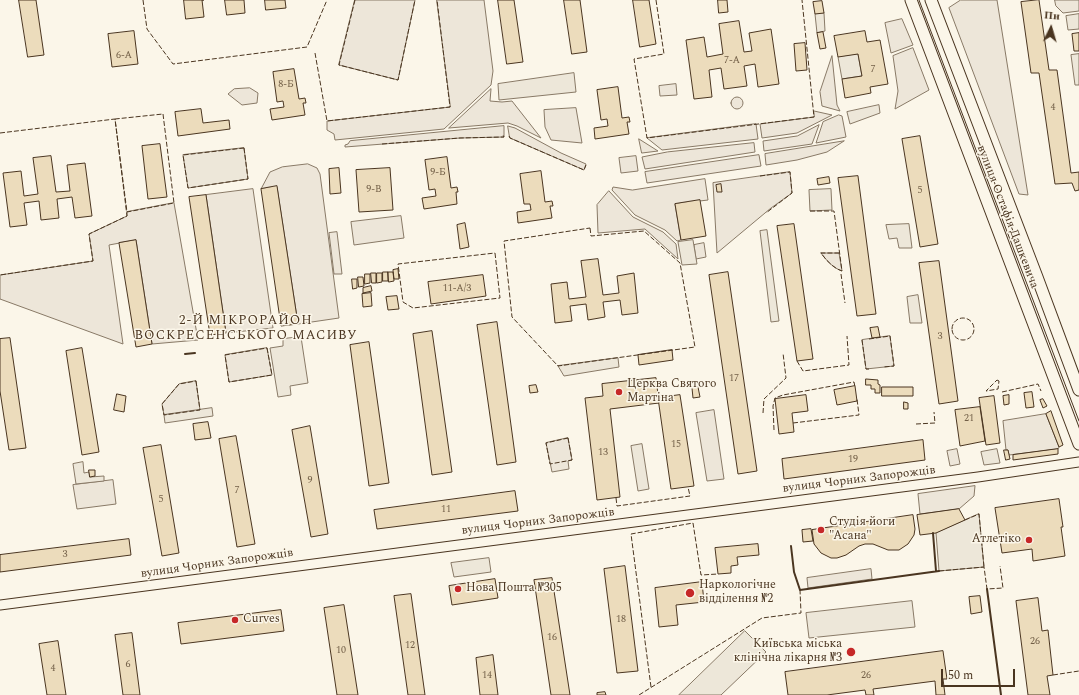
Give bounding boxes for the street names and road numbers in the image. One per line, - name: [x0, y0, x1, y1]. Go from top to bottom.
- street label: вулиця Остафія Дашкевича: [973, 143, 1041, 291]
- street label: вулиця Чорних Запорожців: [782, 463, 936, 497]
- street label: вулиця Чорних Запорожців: [461, 505, 615, 539]
- street label: вулиця Чорних Запорожців: [140, 546, 294, 582]

